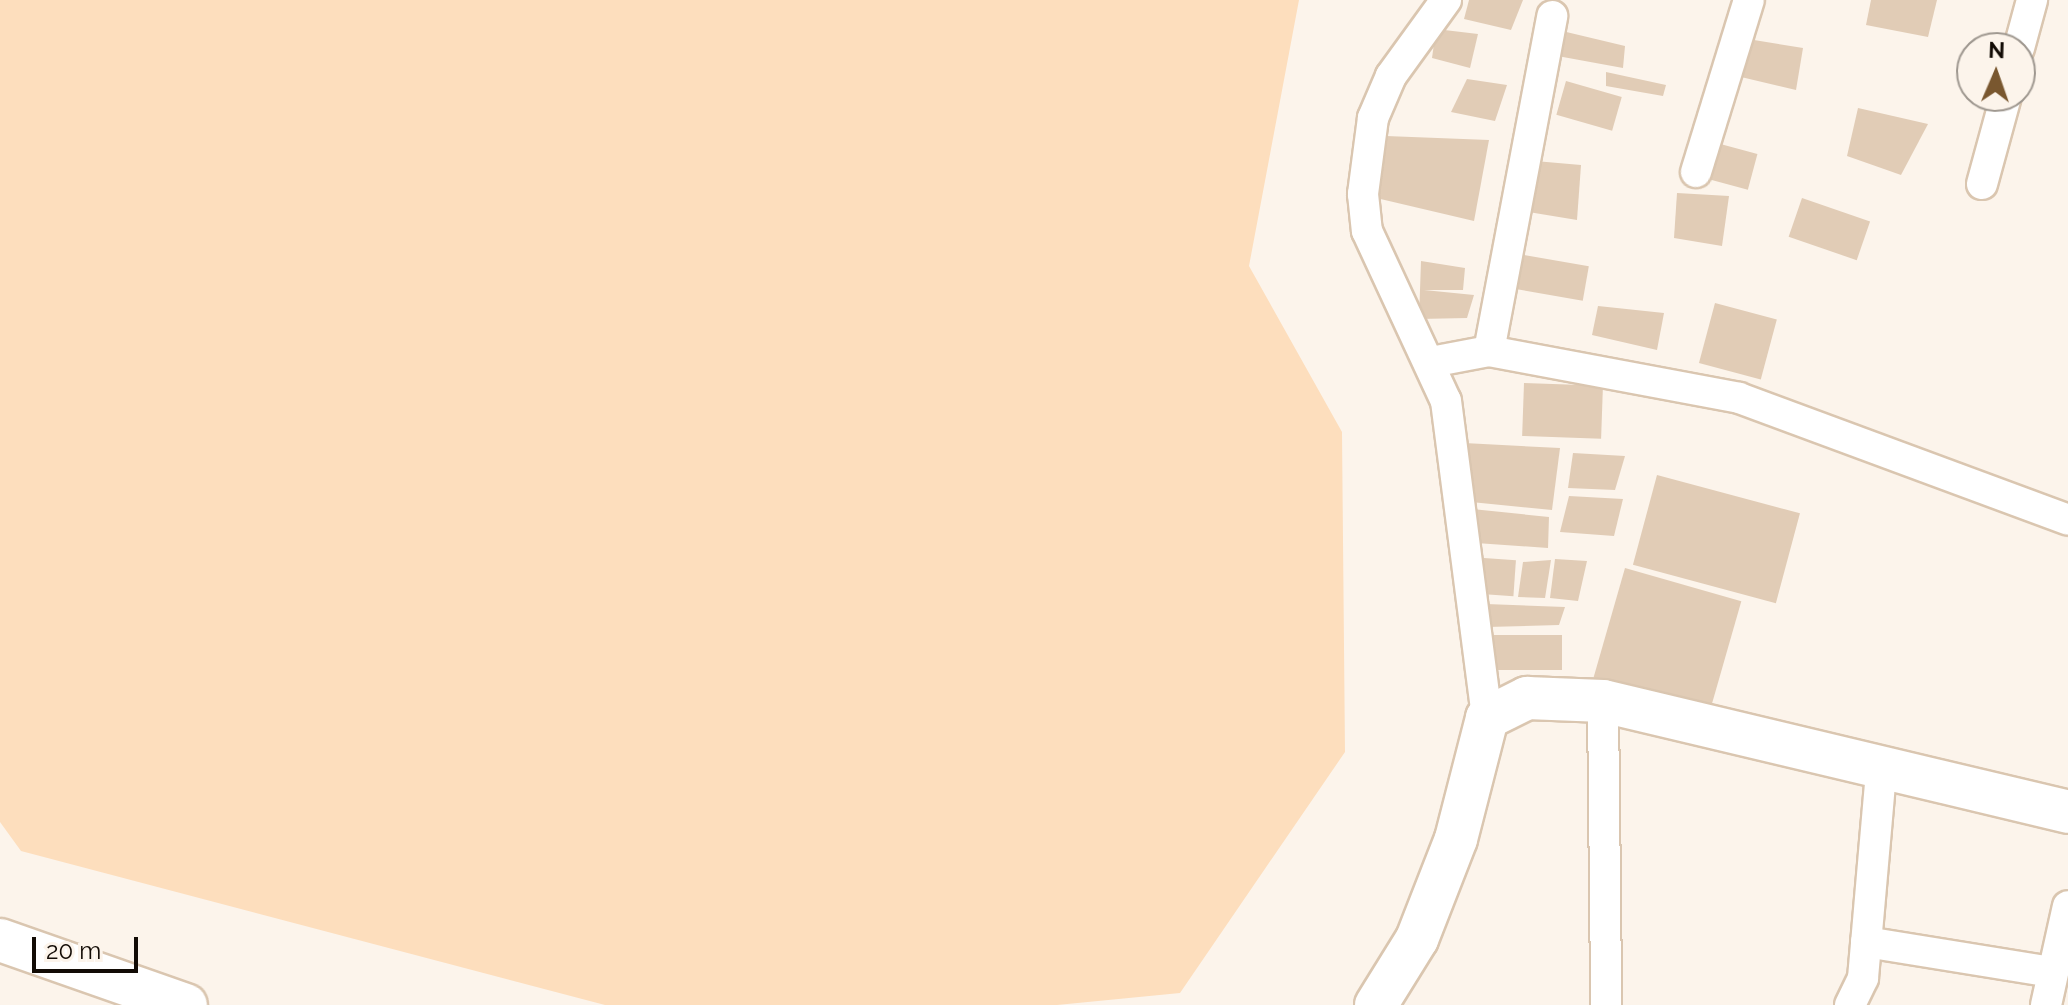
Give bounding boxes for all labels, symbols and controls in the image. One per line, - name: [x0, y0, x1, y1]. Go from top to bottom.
- north arrow: [1956, 32, 2036, 112]
- text: N: [1988, 37, 2006, 63]
- scale bar: [36, 921, 142, 971]
- text: 20 m: [46, 936, 101, 965]

